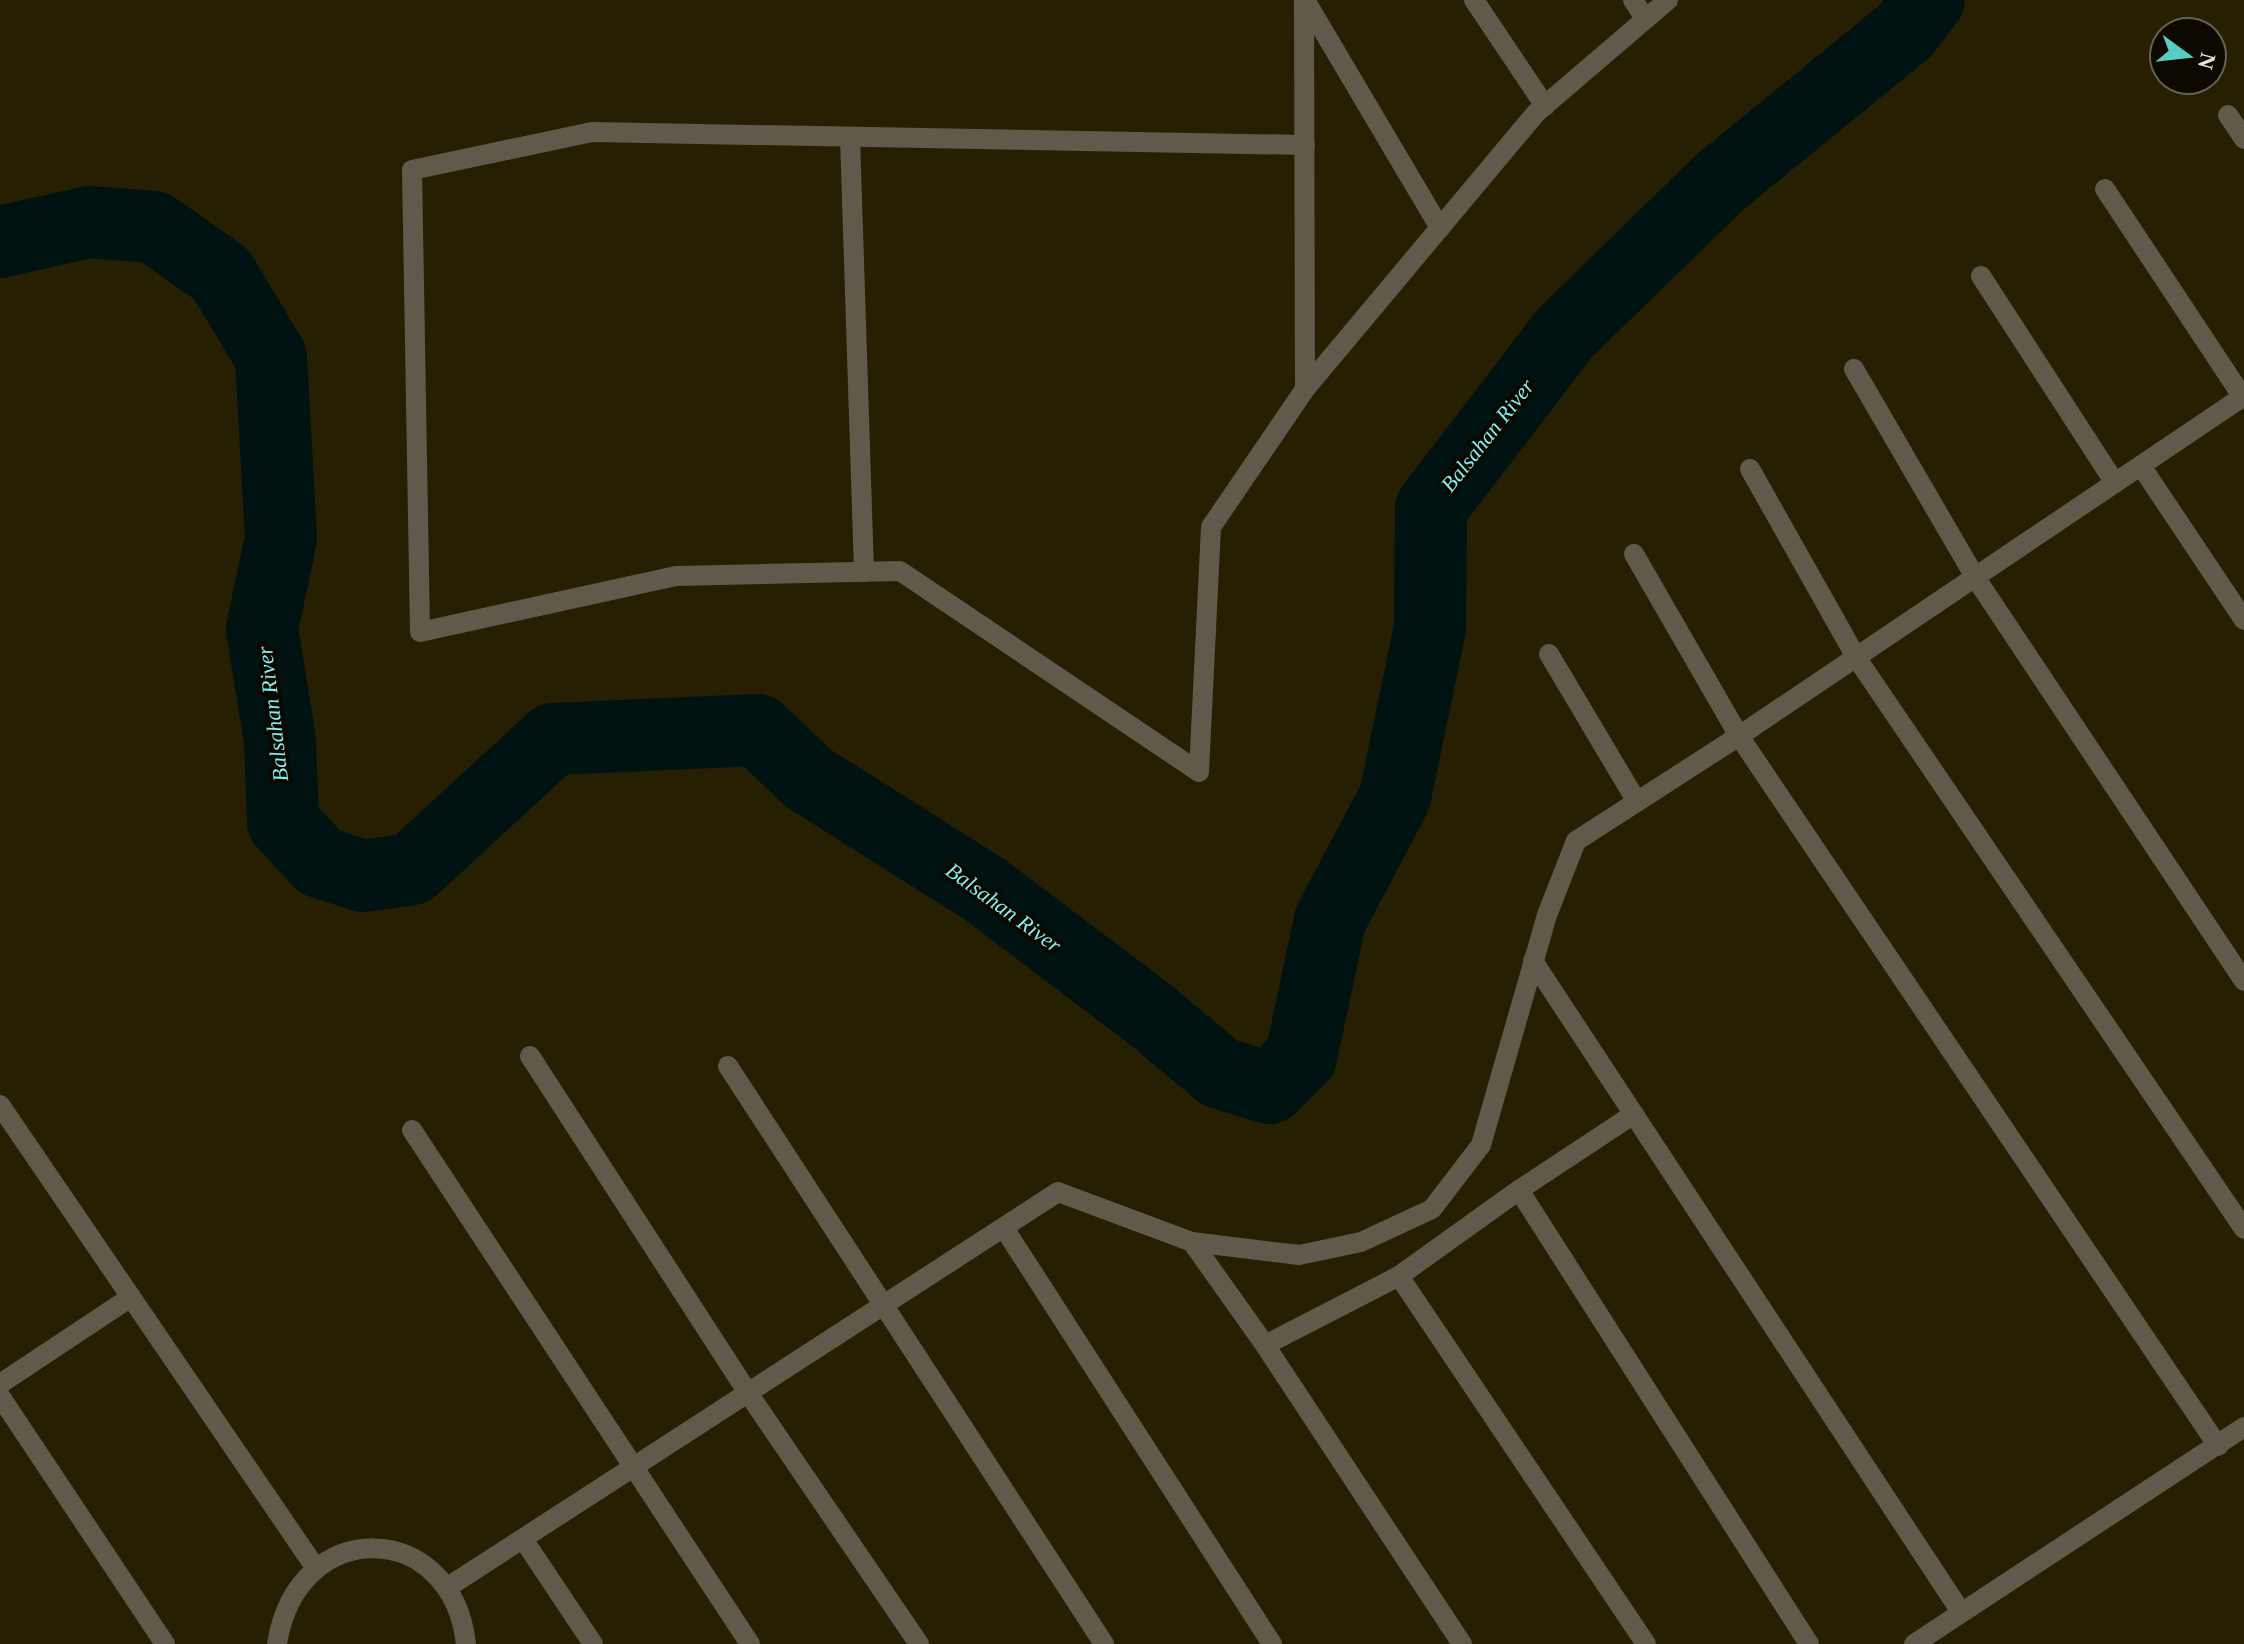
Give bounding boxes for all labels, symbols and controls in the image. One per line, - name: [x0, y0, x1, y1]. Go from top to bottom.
- north arrow: [2148, 16, 2228, 96]
- text: N: [2193, 50, 2221, 72]
- water label: Balsahan River: [1436, 374, 1539, 497]
- water label: Balsahan River: [252, 644, 293, 783]
- water label: Balsahan River: [941, 857, 1067, 958]

